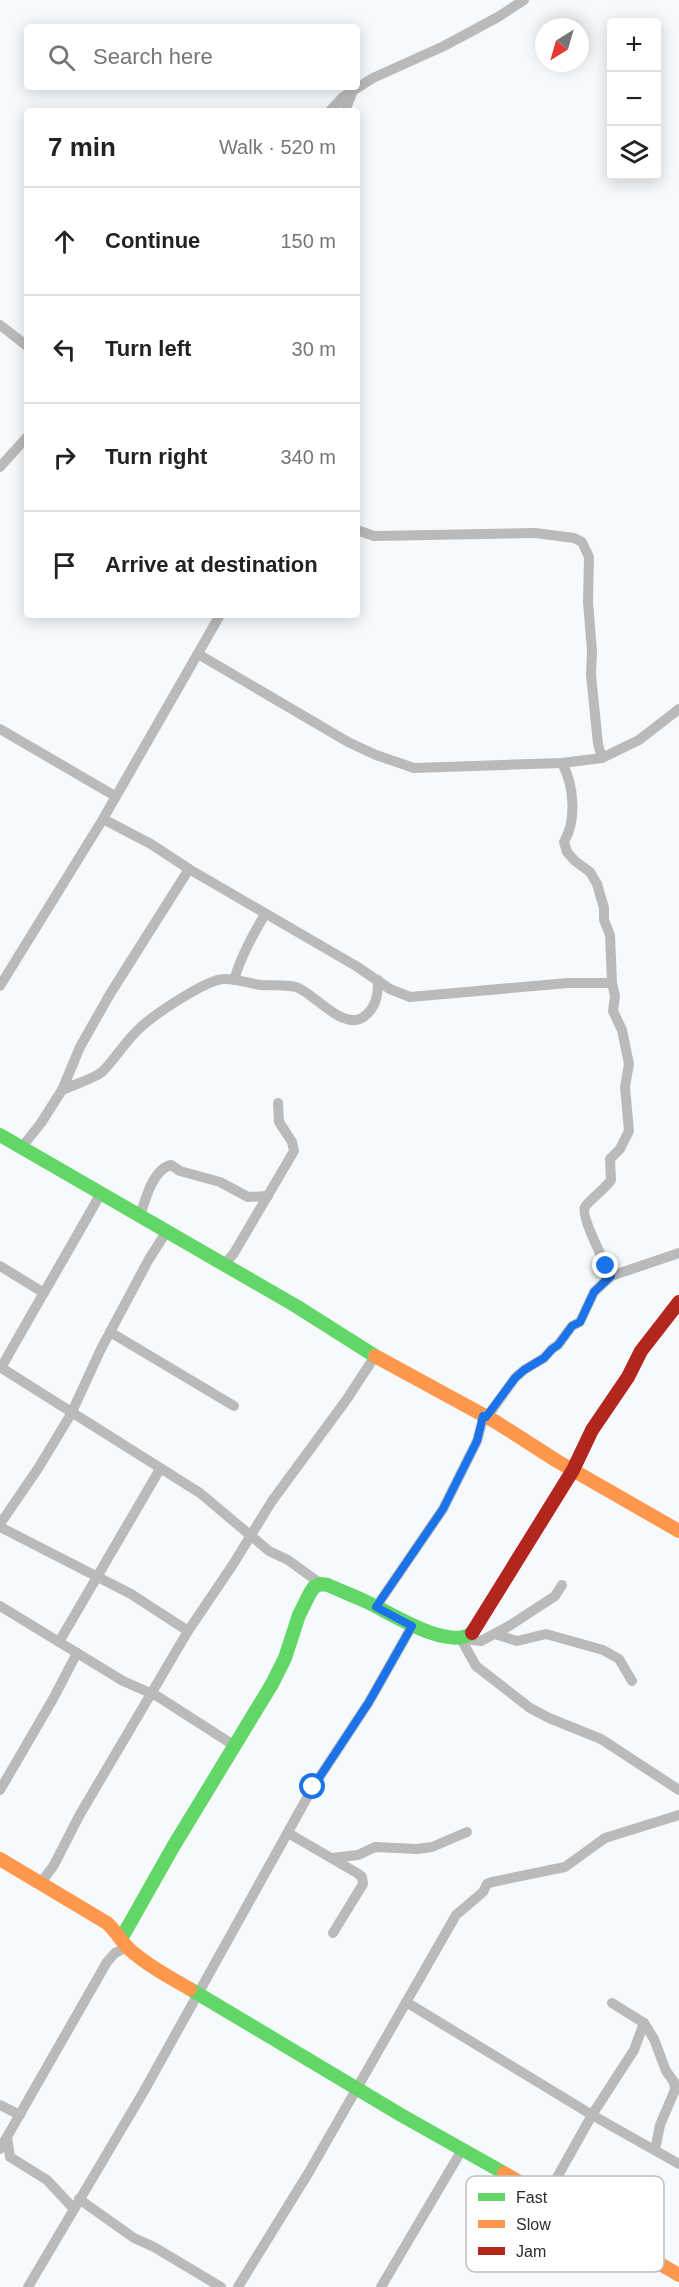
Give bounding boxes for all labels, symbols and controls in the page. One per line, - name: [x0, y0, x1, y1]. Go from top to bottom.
- north arrow: [535, 18, 589, 72]
- map controls: [607, 18, 661, 180]
- button: +: [607, 18, 661, 72]
- search box: [24, 24, 360, 90]
- icon: search: [45, 41, 78, 74]
- text: Search here: [93, 44, 213, 69]
- button: −: [607, 72, 661, 126]
- button: layers: [607, 126, 661, 180]
- text: 7 min: [48, 132, 116, 162]
- text: Walk · 520 m: [219, 136, 336, 158]
- icon: ahead: [48, 225, 81, 258]
- text: Continue: [105, 228, 200, 253]
- text: 150 m: [280, 230, 336, 252]
- icon: left: [48, 333, 81, 366]
- text: Turn left: [105, 336, 191, 361]
- text: 30 m: [292, 338, 336, 360]
- icon: right: [48, 441, 81, 474]
- text: Turn right: [105, 444, 207, 469]
- text: 340 m: [280, 446, 336, 468]
- icon: arrive: [48, 549, 81, 582]
- text: Arrive at destination: [105, 552, 318, 577]
- route end: [592, 1252, 618, 1278]
- route start: [299, 1773, 325, 1799]
- legend: [466, 2176, 664, 2272]
- text: Fast: [516, 2189, 548, 2206]
- text: Slow: [516, 2216, 551, 2233]
- text: Jam: [516, 2243, 546, 2260]

